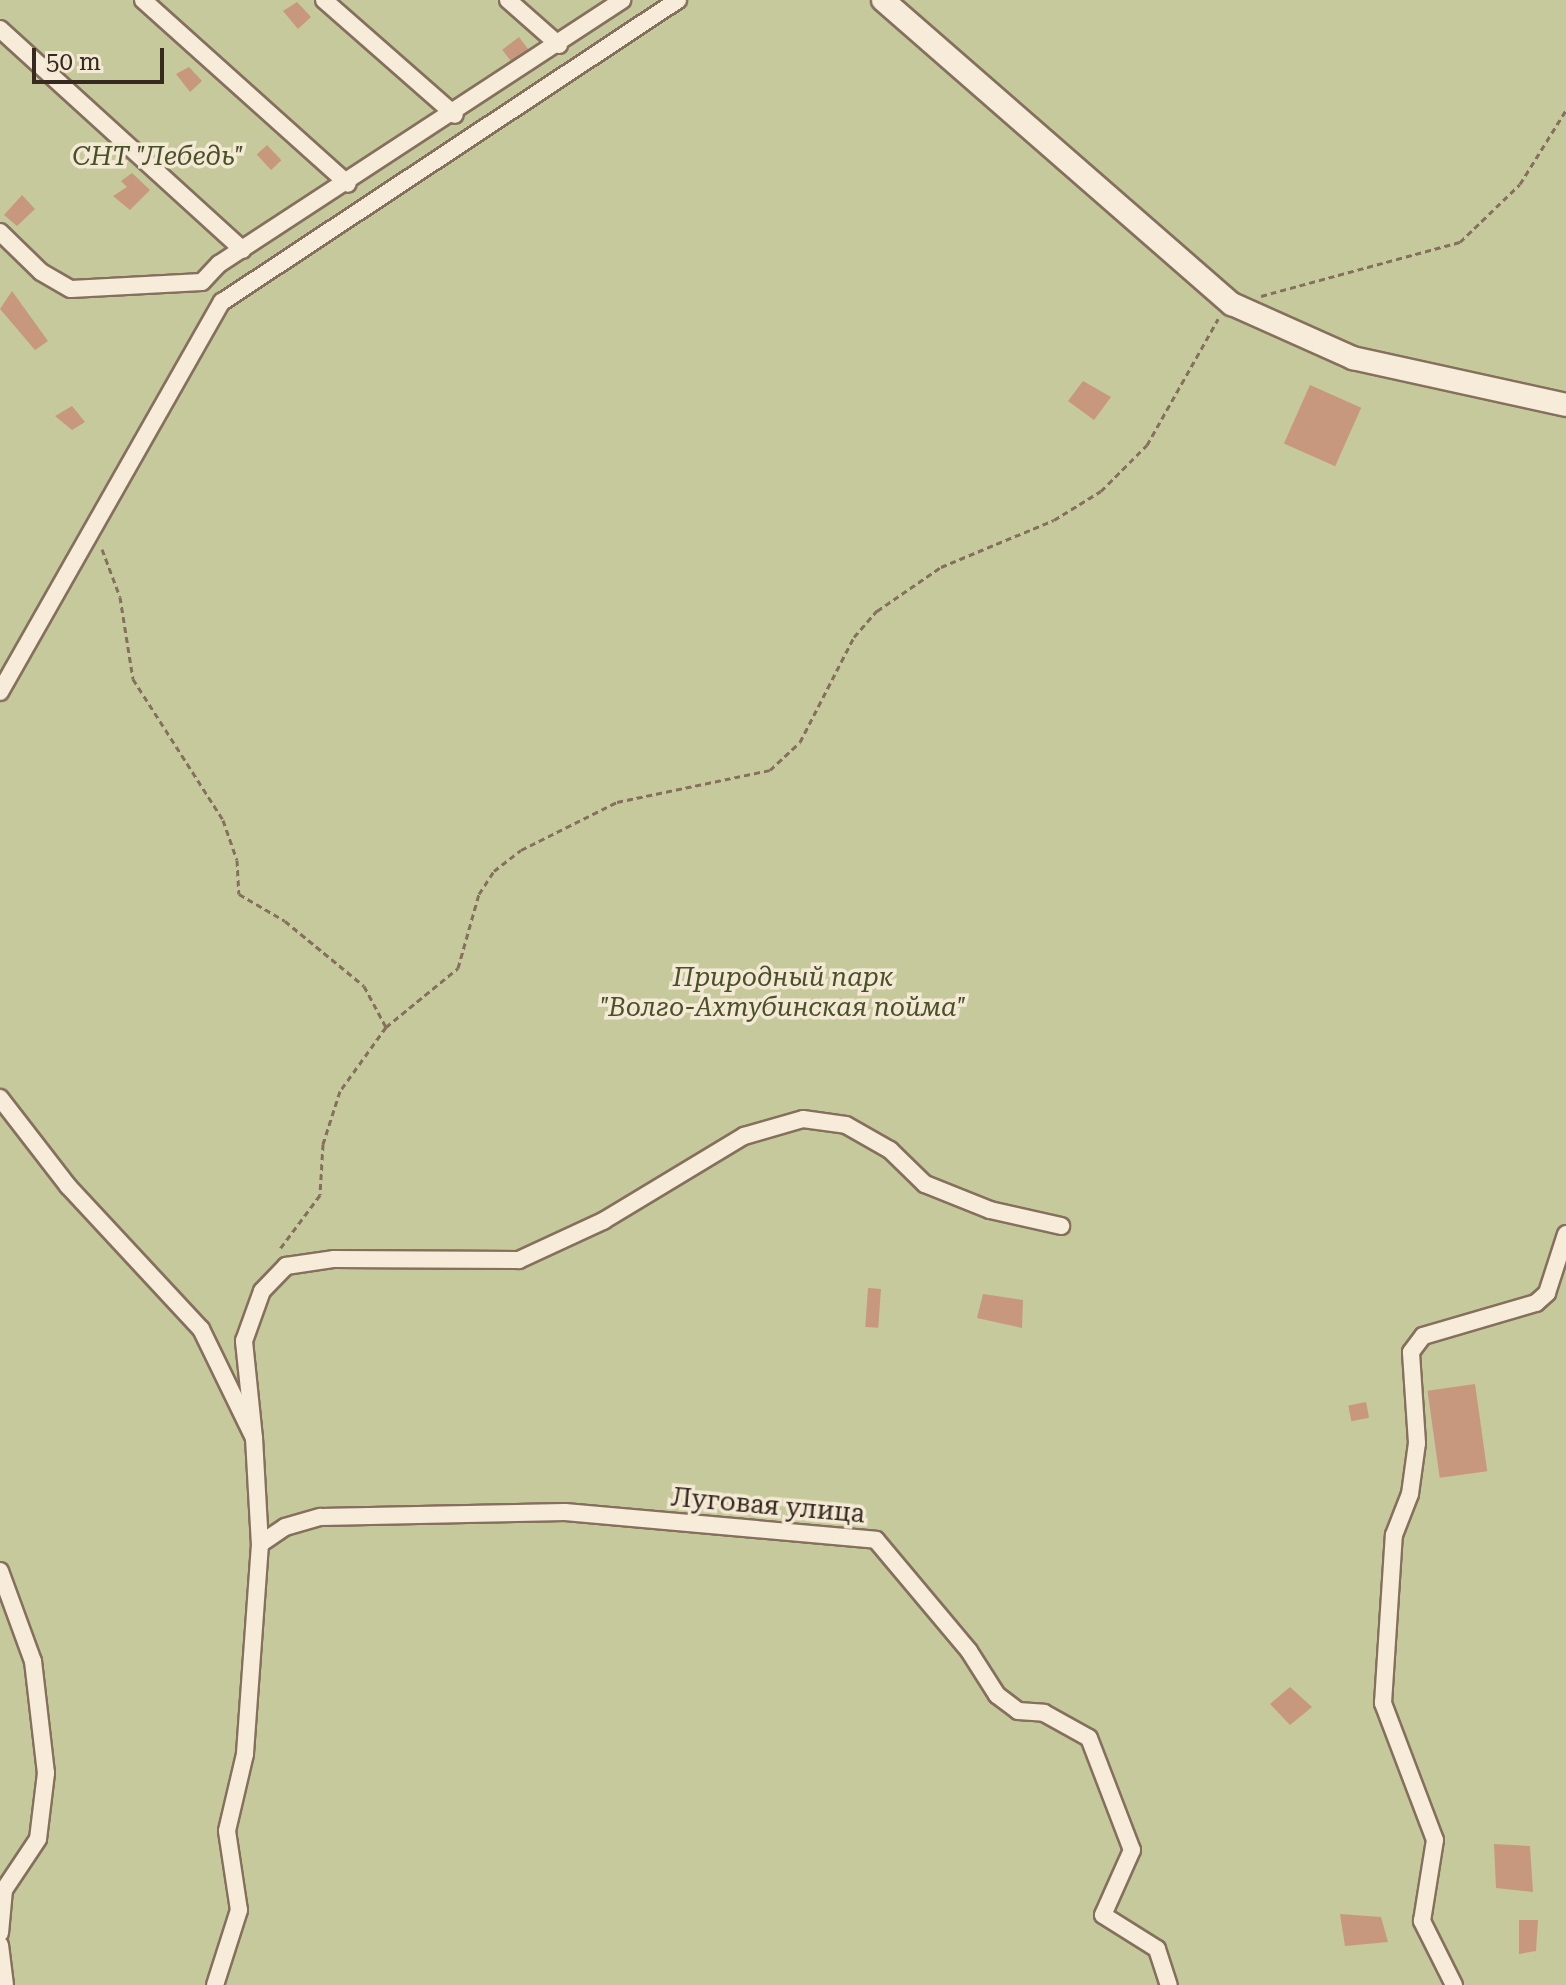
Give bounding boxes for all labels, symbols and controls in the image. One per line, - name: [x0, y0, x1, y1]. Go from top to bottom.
- scale bar: [36, 32, 168, 82]
- text: 50 m: [46, 48, 101, 76]
- park label: СНТ "Лебедь": [72, 141, 244, 173]
- park label: Природный парк "Волго-Ахтубинская пойма": [600, 962, 966, 1024]
- street label: Луговая улица: [670, 1482, 866, 1530]

